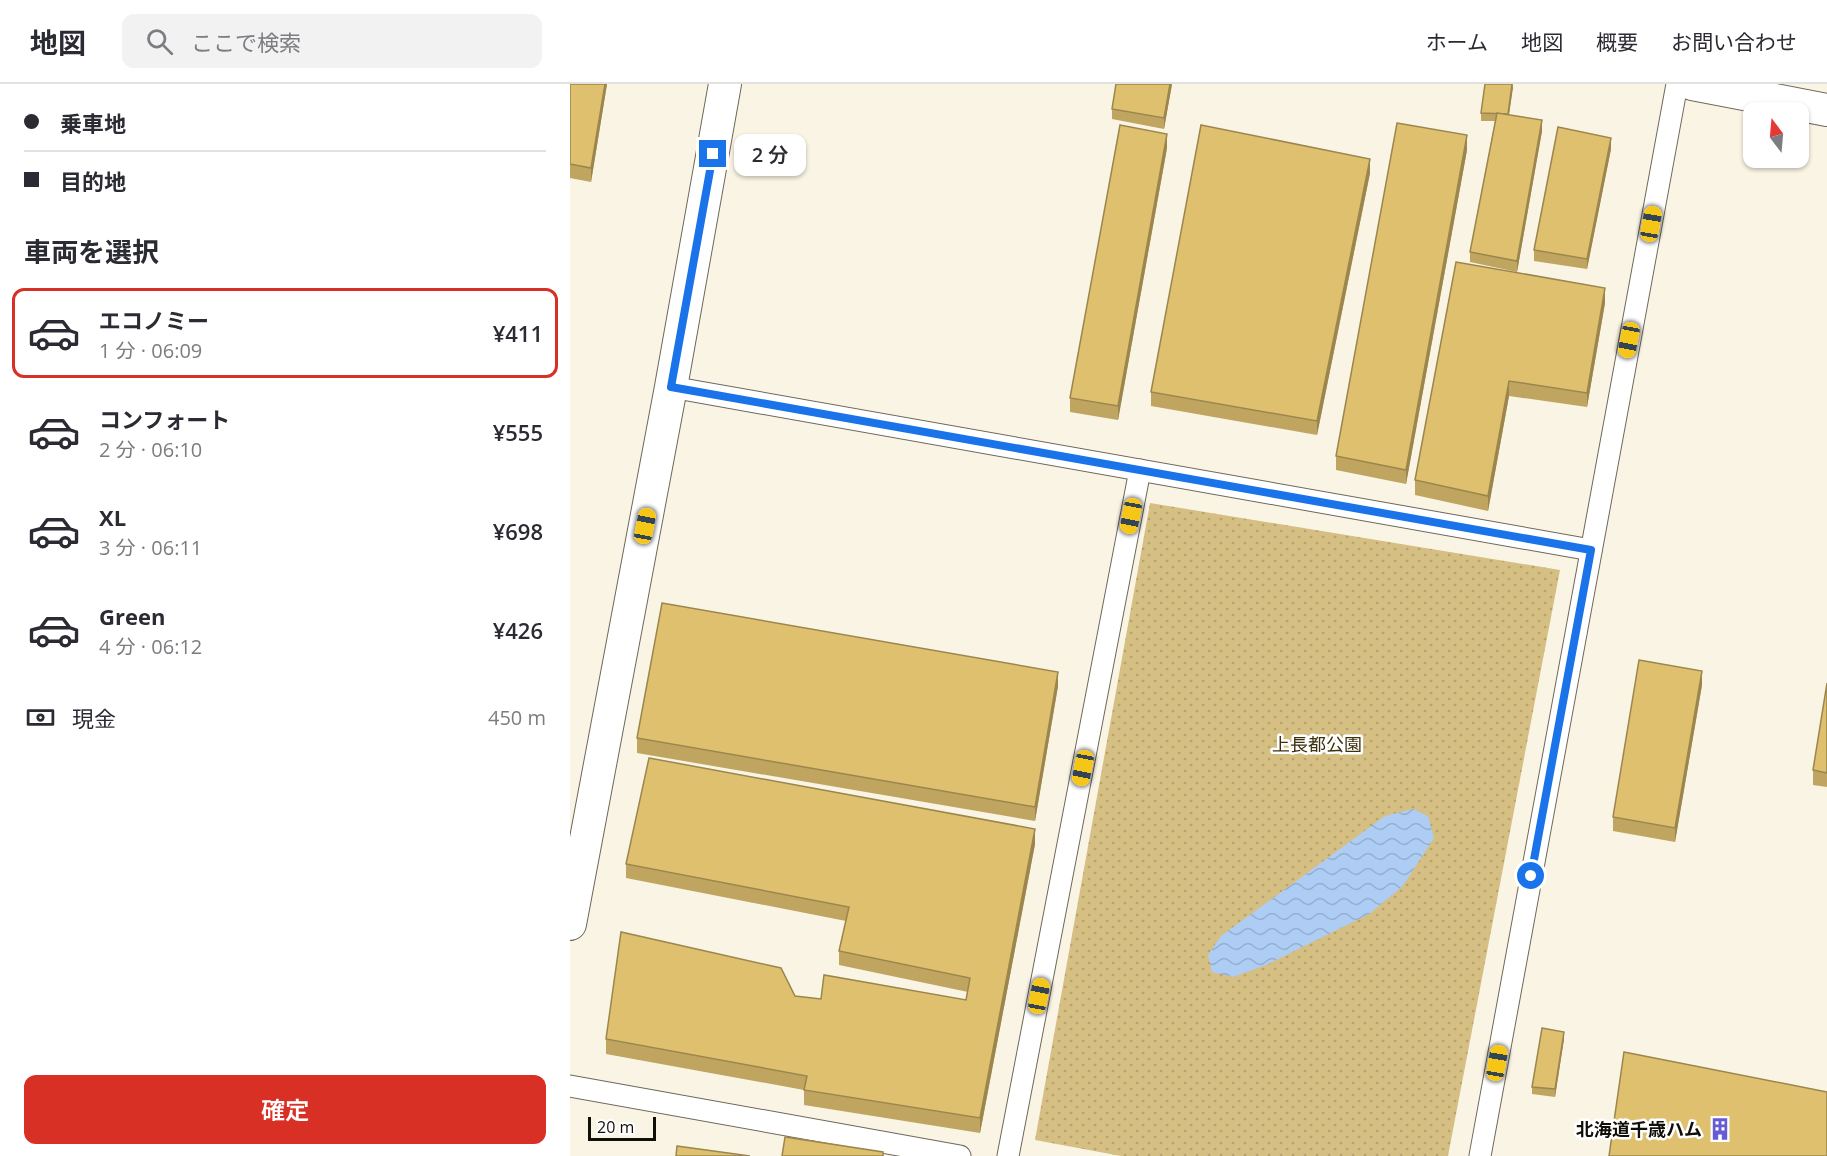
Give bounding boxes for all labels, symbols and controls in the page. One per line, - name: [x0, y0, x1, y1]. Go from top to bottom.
- search box: [122, 14, 542, 68]
- text: 地図: [30, 23, 86, 61]
- icon: search: [143, 25, 176, 58]
- text: ここで検索: [191, 27, 301, 57]
- text: ホーム: [1426, 28, 1488, 56]
- text: 地図: [1521, 28, 1563, 56]
- text: 概要: [1596, 28, 1638, 56]
- text: お問い合わせ: [1671, 28, 1797, 56]
- north arrow: [1743, 102, 1809, 168]
- map controls: [1743, 102, 1809, 168]
- text: 乗車地: [60, 108, 126, 138]
- callout: 2 分: [734, 133, 806, 175]
- route end: [699, 140, 726, 167]
- text: 2 分: [752, 141, 788, 168]
- text: 目的地: [60, 166, 126, 196]
- car: [1639, 205, 1663, 243]
- text: 車両を選択: [24, 233, 159, 270]
- text: エコノミー: [99, 305, 209, 335]
- icon: car: [27, 306, 81, 360]
- text: ¥411: [493, 318, 543, 348]
- car: [1617, 321, 1641, 359]
- text: 1 分 · 06:09: [99, 337, 202, 364]
- text: コンフォート: [99, 404, 230, 434]
- icon: car: [27, 405, 81, 459]
- text: ¥555: [493, 417, 543, 447]
- text: 2 分 · 06:10: [99, 436, 202, 463]
- car: [1119, 497, 1143, 535]
- text: XL: [99, 502, 126, 532]
- icon: car: [27, 504, 81, 558]
- car: [633, 507, 657, 545]
- text: ¥698: [493, 516, 543, 546]
- text: 3 分 · 06:11: [99, 534, 202, 561]
- text: Green: [99, 601, 165, 631]
- icon: car: [27, 603, 81, 657]
- text: ¥426: [493, 615, 543, 645]
- text: 4 分 · 06:12: [99, 633, 202, 660]
- icon: cash: [24, 701, 57, 734]
- text: 現金: [72, 703, 116, 733]
- text: 450 m: [488, 704, 546, 731]
- park label: 上長都公園: [1272, 732, 1362, 756]
- car: [1071, 749, 1095, 787]
- route start: [1517, 862, 1544, 889]
- car: [1027, 977, 1051, 1015]
- car: [1485, 1044, 1509, 1082]
- button: 確定: [24, 1075, 546, 1144]
- scale bar: [588, 1114, 656, 1142]
- text: 20 m: [597, 1116, 634, 1138]
- building icon: 北海道千歳ハム: [1707, 1116, 1733, 1142]
- place label: 北海道千歳ハム: [1576, 1117, 1702, 1141]

